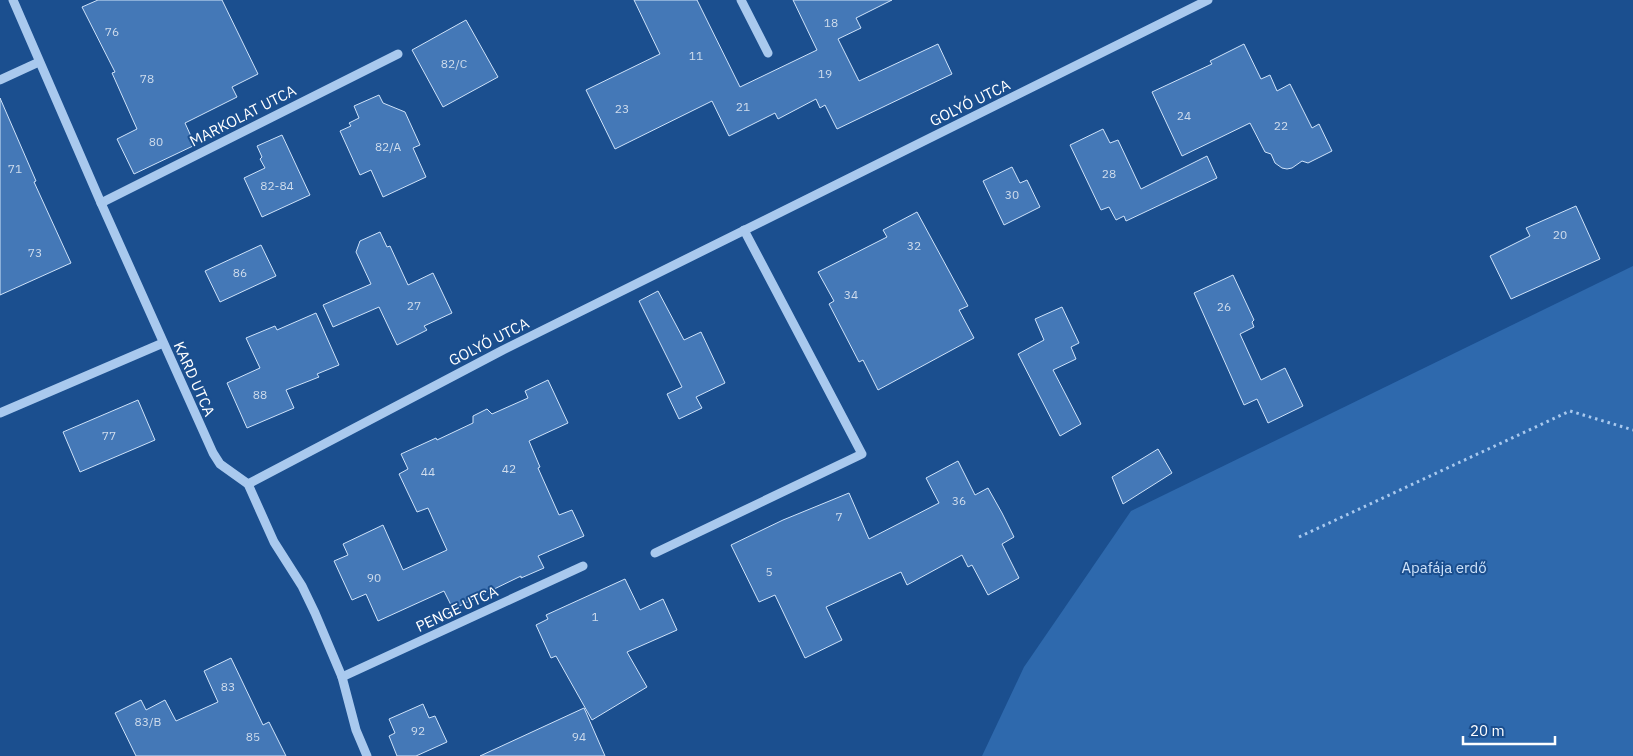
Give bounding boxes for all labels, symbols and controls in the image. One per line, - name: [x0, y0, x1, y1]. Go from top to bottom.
- house number: 18: [824, 15, 838, 30]
- house number: 76: [105, 24, 119, 39]
- house number: 11: [689, 48, 703, 63]
- house number: 82/C: [441, 56, 468, 71]
- house number: 19: [818, 66, 832, 81]
- house number: 78: [140, 71, 154, 86]
- street label: GOLYÓ UTCA: [926, 75, 1014, 130]
- street label: MARKOLAT UTCA: [186, 80, 300, 151]
- house number: 21: [736, 99, 750, 114]
- house number: 23: [615, 101, 629, 116]
- house number: 24: [1177, 108, 1191, 123]
- house number: 22: [1274, 118, 1288, 133]
- house number: 80: [149, 134, 163, 149]
- house number: 82/A: [375, 139, 401, 154]
- house number: 71: [8, 161, 22, 176]
- house number: 28: [1102, 166, 1116, 181]
- house number: 82-84: [260, 178, 294, 193]
- house number: 30: [1005, 187, 1019, 202]
- house number: 20: [1553, 227, 1567, 242]
- house number: 32: [907, 238, 921, 253]
- house number: 73: [28, 245, 42, 260]
- house number: 86: [233, 265, 247, 280]
- house number: 34: [844, 287, 858, 302]
- house number: 27: [407, 298, 421, 313]
- house number: 26: [1217, 299, 1231, 314]
- street label: GOLYÓ UTCA: [446, 313, 532, 370]
- street label: KARD UTCA: [170, 339, 220, 419]
- house number: 88: [253, 387, 267, 402]
- house number: 77: [102, 428, 116, 443]
- house number: 42: [502, 461, 516, 476]
- house number: 44: [421, 464, 435, 479]
- house number: 36: [952, 493, 966, 508]
- house number: 7: [835, 509, 843, 524]
- park label: Apafája erdő: [1401, 558, 1487, 577]
- house number: 5: [765, 564, 773, 579]
- house number: 90: [367, 570, 381, 585]
- street label: PENGE UTCA: [413, 581, 501, 636]
- house number: 1: [591, 609, 599, 624]
- house number: 83: [221, 679, 235, 694]
- house number: 83/B: [135, 714, 162, 729]
- scale bar: [1463, 714, 1556, 746]
- text: 20 m: [1470, 721, 1505, 740]
- house number: 92: [411, 723, 425, 738]
- house number: 85: [246, 729, 260, 744]
- house number: 94: [572, 729, 586, 744]

